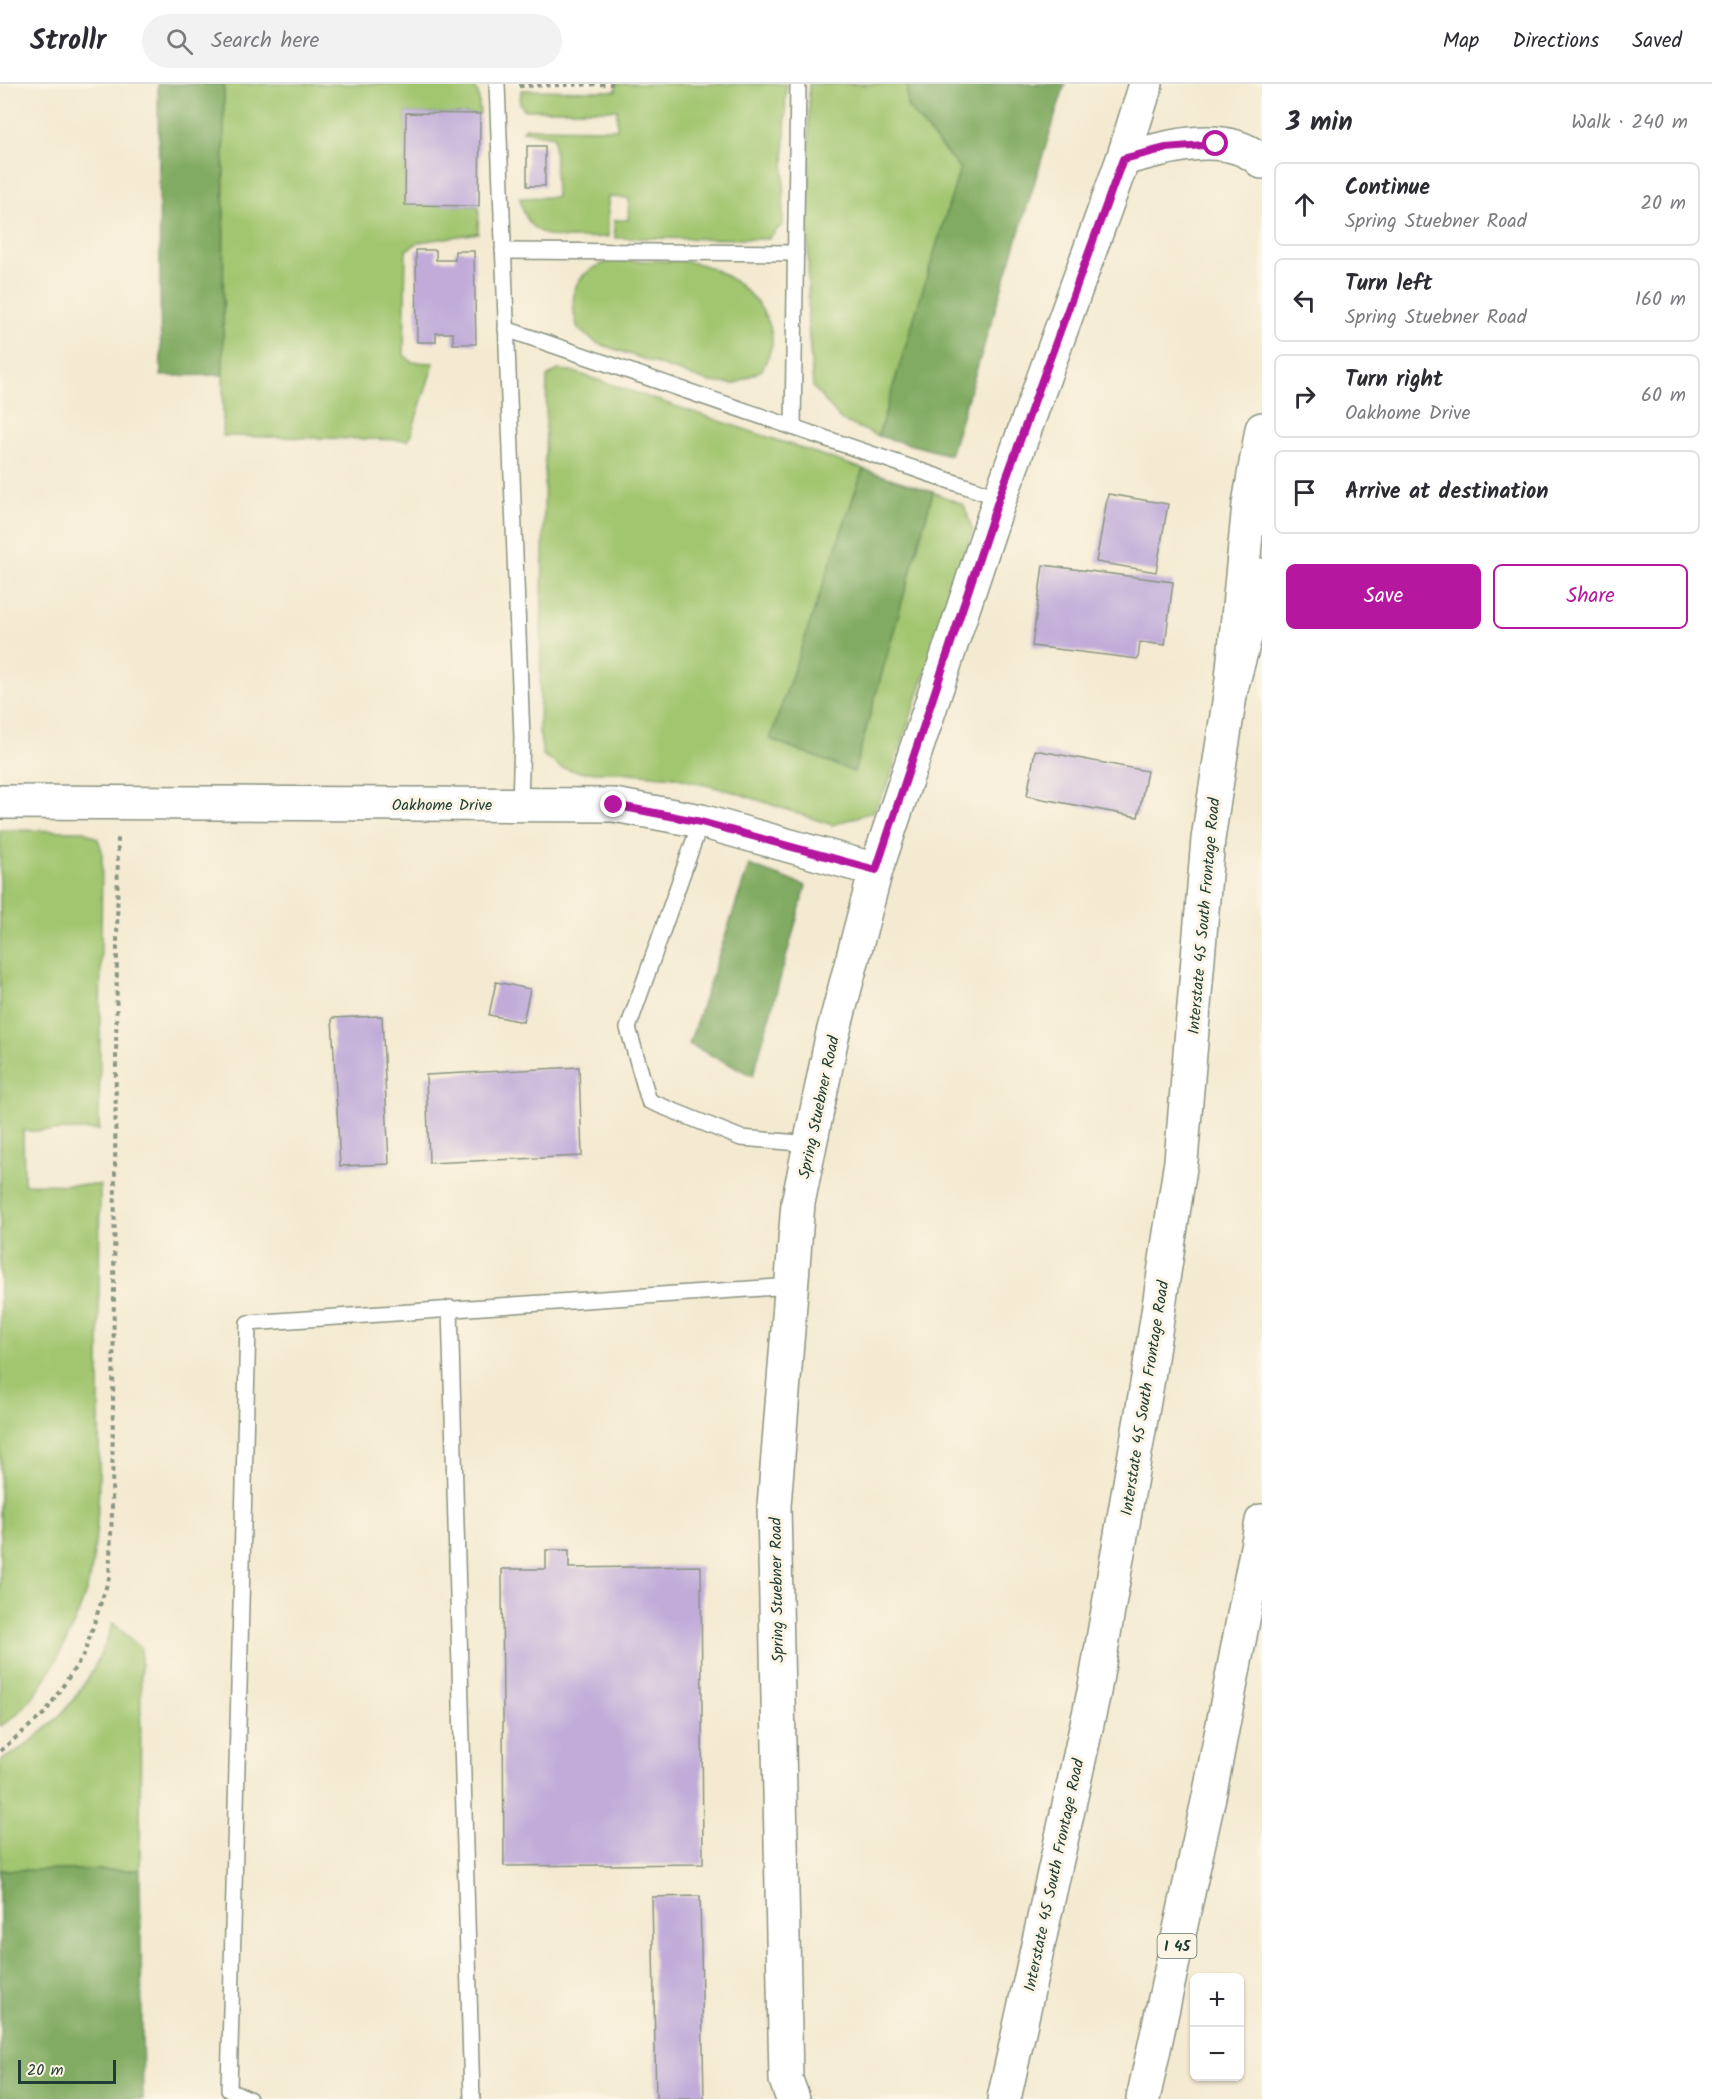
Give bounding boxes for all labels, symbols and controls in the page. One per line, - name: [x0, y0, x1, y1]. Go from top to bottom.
- search box: [142, 14, 562, 68]
- text: Strollr: [30, 19, 106, 64]
- text: Search here: [211, 24, 320, 59]
- icon: search: [163, 25, 196, 58]
- text: Map: [1443, 25, 1479, 58]
- text: Directions: [1512, 25, 1599, 58]
- text: Saved: [1632, 25, 1682, 58]
- text: 3 min: [1286, 102, 1353, 144]
- text: Walk · 240 m: [1571, 107, 1688, 139]
- route start: [1202, 130, 1228, 156]
- text: Continue: [1345, 171, 1430, 206]
- icon: ahead: [1288, 188, 1321, 221]
- text: 20 m: [1640, 188, 1686, 220]
- text: Spring Stuebner Road: [1345, 206, 1527, 238]
- text: Turn left: [1345, 267, 1432, 302]
- icon: left: [1288, 284, 1321, 317]
- text: 160 m: [1635, 284, 1686, 316]
- text: Spring Stuebner Road: [1345, 302, 1527, 334]
- text: Turn right: [1345, 363, 1443, 398]
- icon: right: [1288, 380, 1321, 413]
- text: 60 m: [1641, 380, 1686, 412]
- text: Oakhome Drive: [1345, 398, 1470, 430]
- text: Arrive at destination: [1345, 475, 1548, 510]
- icon: arrive: [1288, 476, 1321, 509]
- button: Save: [1286, 564, 1481, 629]
- button: Share: [1493, 564, 1688, 629]
- route end: [600, 791, 626, 817]
- street label: Oakhome Drive: [392, 793, 492, 818]
- street label: Interstate 45 South Frontage Road: [1182, 796, 1227, 1035]
- street label: Spring Stuebner Road: [792, 1033, 847, 1181]
- street label: Interstate 45 South Frontage Road: [1115, 1278, 1177, 1517]
- street label: Spring Stuebner Road: [764, 1516, 791, 1663]
- street label: Interstate 45 South Frontage Road: [1018, 1756, 1092, 1994]
- road number: I 45: [1158, 1934, 1196, 1958]
- map controls: [1190, 1973, 1244, 2081]
- button: +: [1190, 1973, 1244, 2027]
- button: −: [1190, 2027, 1244, 2081]
- scale bar: [18, 2057, 116, 2084]
- text: 20 m: [27, 2058, 63, 2083]

